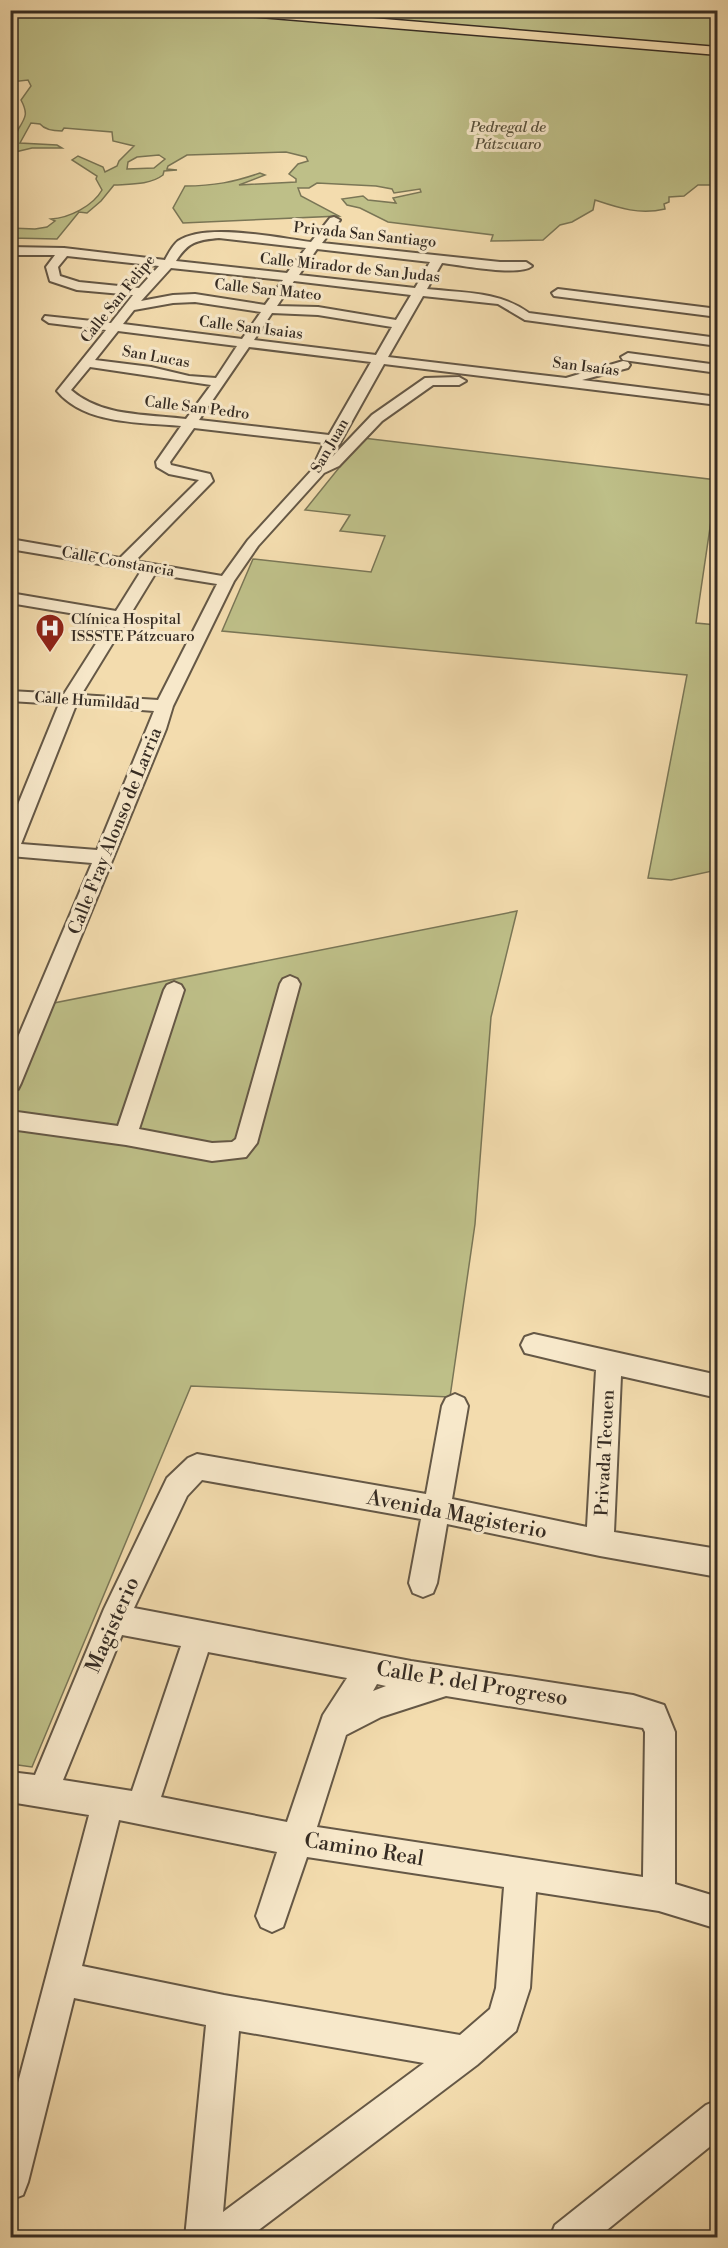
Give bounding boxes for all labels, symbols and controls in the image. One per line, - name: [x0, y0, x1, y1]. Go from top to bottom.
- park label: Pedregal de Pátzcuaro: [469, 118, 546, 154]
- street label: Privada San Santiago: [293, 218, 437, 252]
- street label: Calle Mirador de San Judas: [259, 249, 441, 287]
- street label: Calle San Felipe: [77, 251, 159, 347]
- street label: Calle San Mateo: [213, 275, 323, 305]
- street label: Calle San Isaias: [198, 312, 304, 344]
- street label: San Lucas: [121, 342, 191, 372]
- street label: San Isaías: [551, 353, 621, 381]
- street label: Calle San Pedro: [143, 392, 251, 424]
- street label: San Juan: [307, 415, 353, 477]
- street label: Calle Constancia: [60, 543, 176, 581]
- place label: Clínica Hospital ISSSTE Pátzcuaro: [71, 610, 195, 646]
- hospital icon: Clínica Hospital ISSSTE Pátzcuaro: [34, 612, 66, 654]
- street label: Calle Humildad: [34, 688, 141, 714]
- street label: Calle Fray Alonso de Larria: [63, 723, 167, 938]
- street label: Privada Tecuen: [590, 1389, 620, 1517]
- street label: Avenida Magisterio: [364, 1485, 549, 1545]
- street label: Magisterio: [80, 1573, 146, 1677]
- street label: Calle P. del Progreso: [374, 1656, 570, 1712]
- street label: Camino Real: [302, 1828, 426, 1872]

